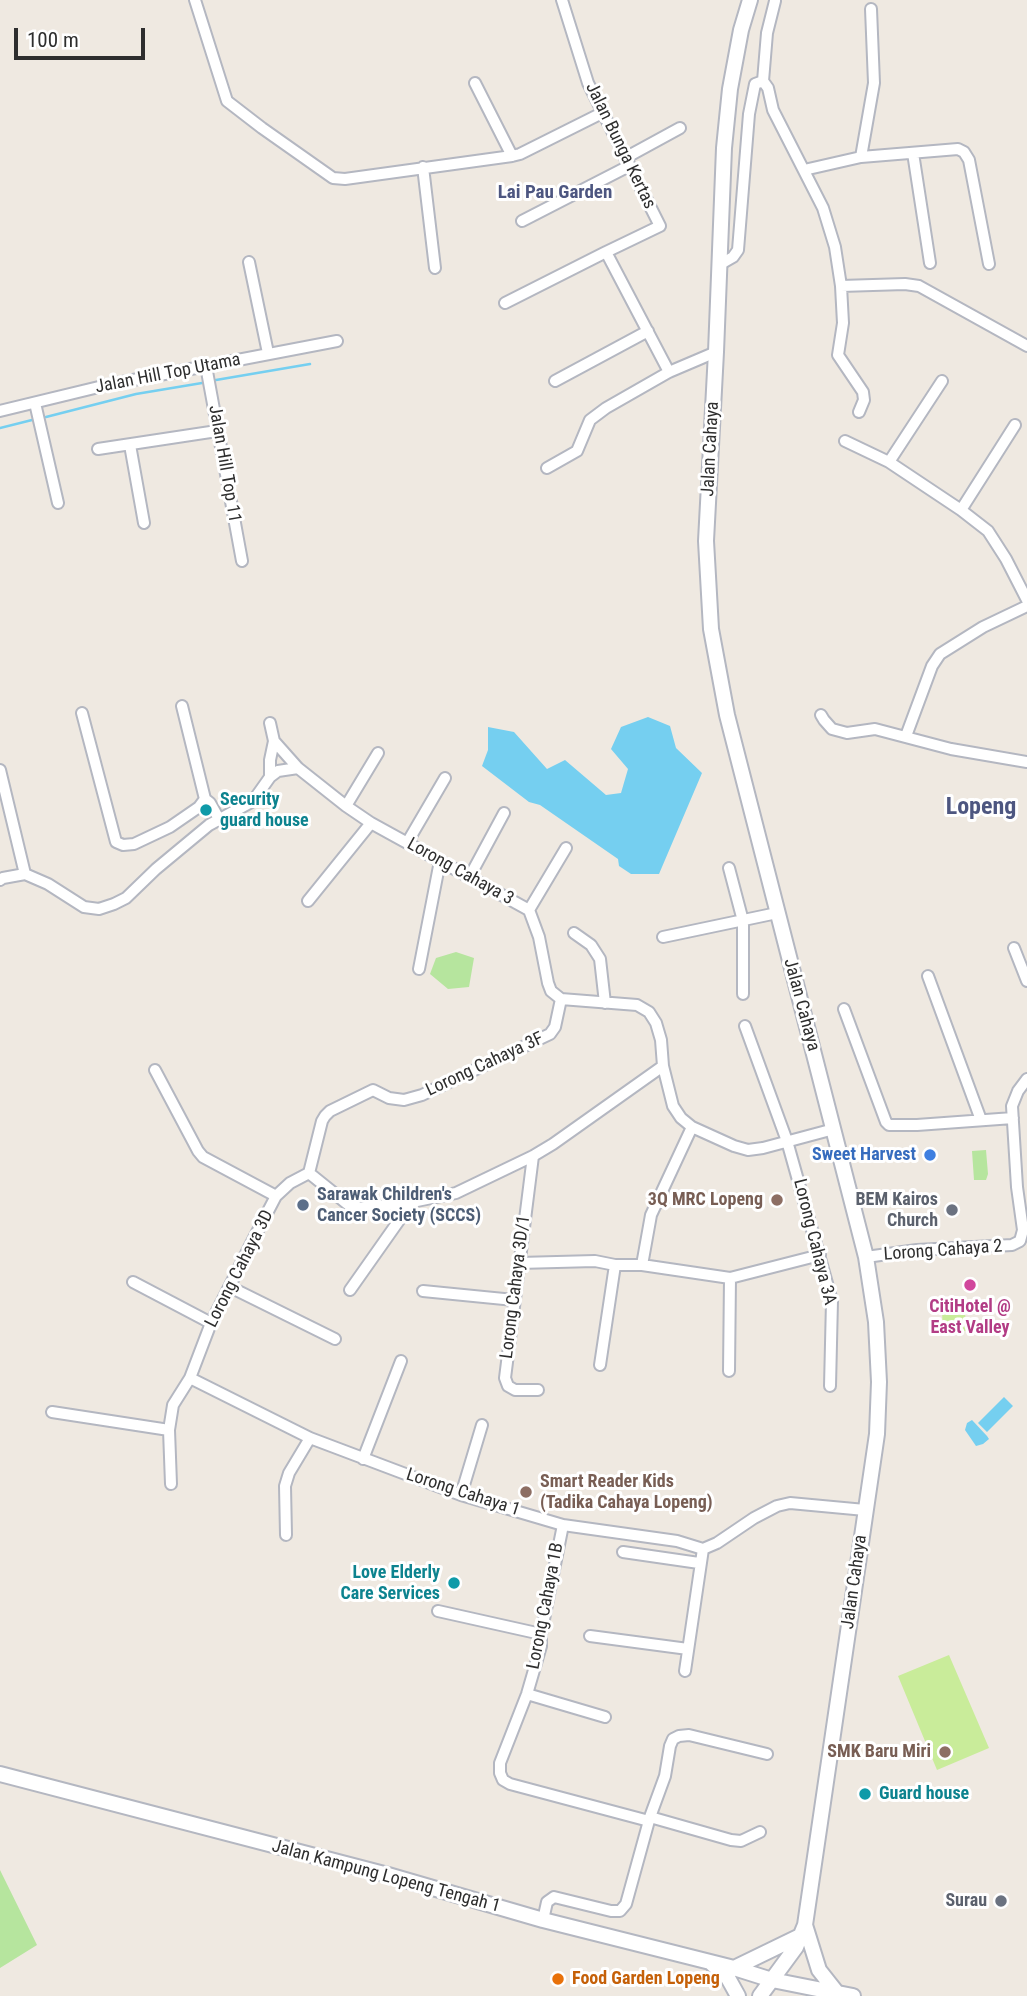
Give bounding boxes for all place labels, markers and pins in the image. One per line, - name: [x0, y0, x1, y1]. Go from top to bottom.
- place label: Security guard house: [220, 789, 309, 832]
- marker: Security guard house: [198, 802, 214, 818]
- place label: Sweet Harvest: [812, 1144, 916, 1166]
- marker: Sweet Harvest: [922, 1147, 938, 1163]
- place label: Sarawak Children's Cancer Society (SCCS): [317, 1184, 481, 1226]
- place label: 3Q MRC Lopeng: [648, 1189, 763, 1211]
- place label: BEM Kairos Church: [856, 1189, 938, 1232]
- marker: 3Q MRC Lopeng: [769, 1192, 785, 1208]
- marker: Sarawak Children's Cancer Society (SCCS): [295, 1197, 311, 1213]
- marker: BEM Kairos Church: [944, 1202, 960, 1218]
- marker: CitiHotel @ East Valley: [962, 1277, 978, 1293]
- place label: CitiHotel @ East Valley: [929, 1296, 1011, 1338]
- place label: Smart Reader Kids (Tadika Cahaya Lopeng): [540, 1471, 713, 1514]
- marker: Smart Reader Kids (Tadika Cahaya Lopeng): [518, 1484, 534, 1500]
- place label: Love Elderly Care Services: [341, 1562, 440, 1604]
- marker: Love Elderly Care Services: [446, 1575, 462, 1591]
- place label: SMK Baru Miri: [827, 1741, 931, 1763]
- marker: SMK Baru Miri: [937, 1744, 953, 1760]
- place label: Guard house: [879, 1783, 969, 1805]
- marker: Guard house: [857, 1786, 873, 1802]
- place label: Surau: [945, 1890, 987, 1912]
- marker: Surau: [993, 1893, 1009, 1909]
- place label: Food Garden Lopeng: [572, 1968, 720, 1990]
- marker: Food Garden Lopeng: [550, 1971, 566, 1987]

